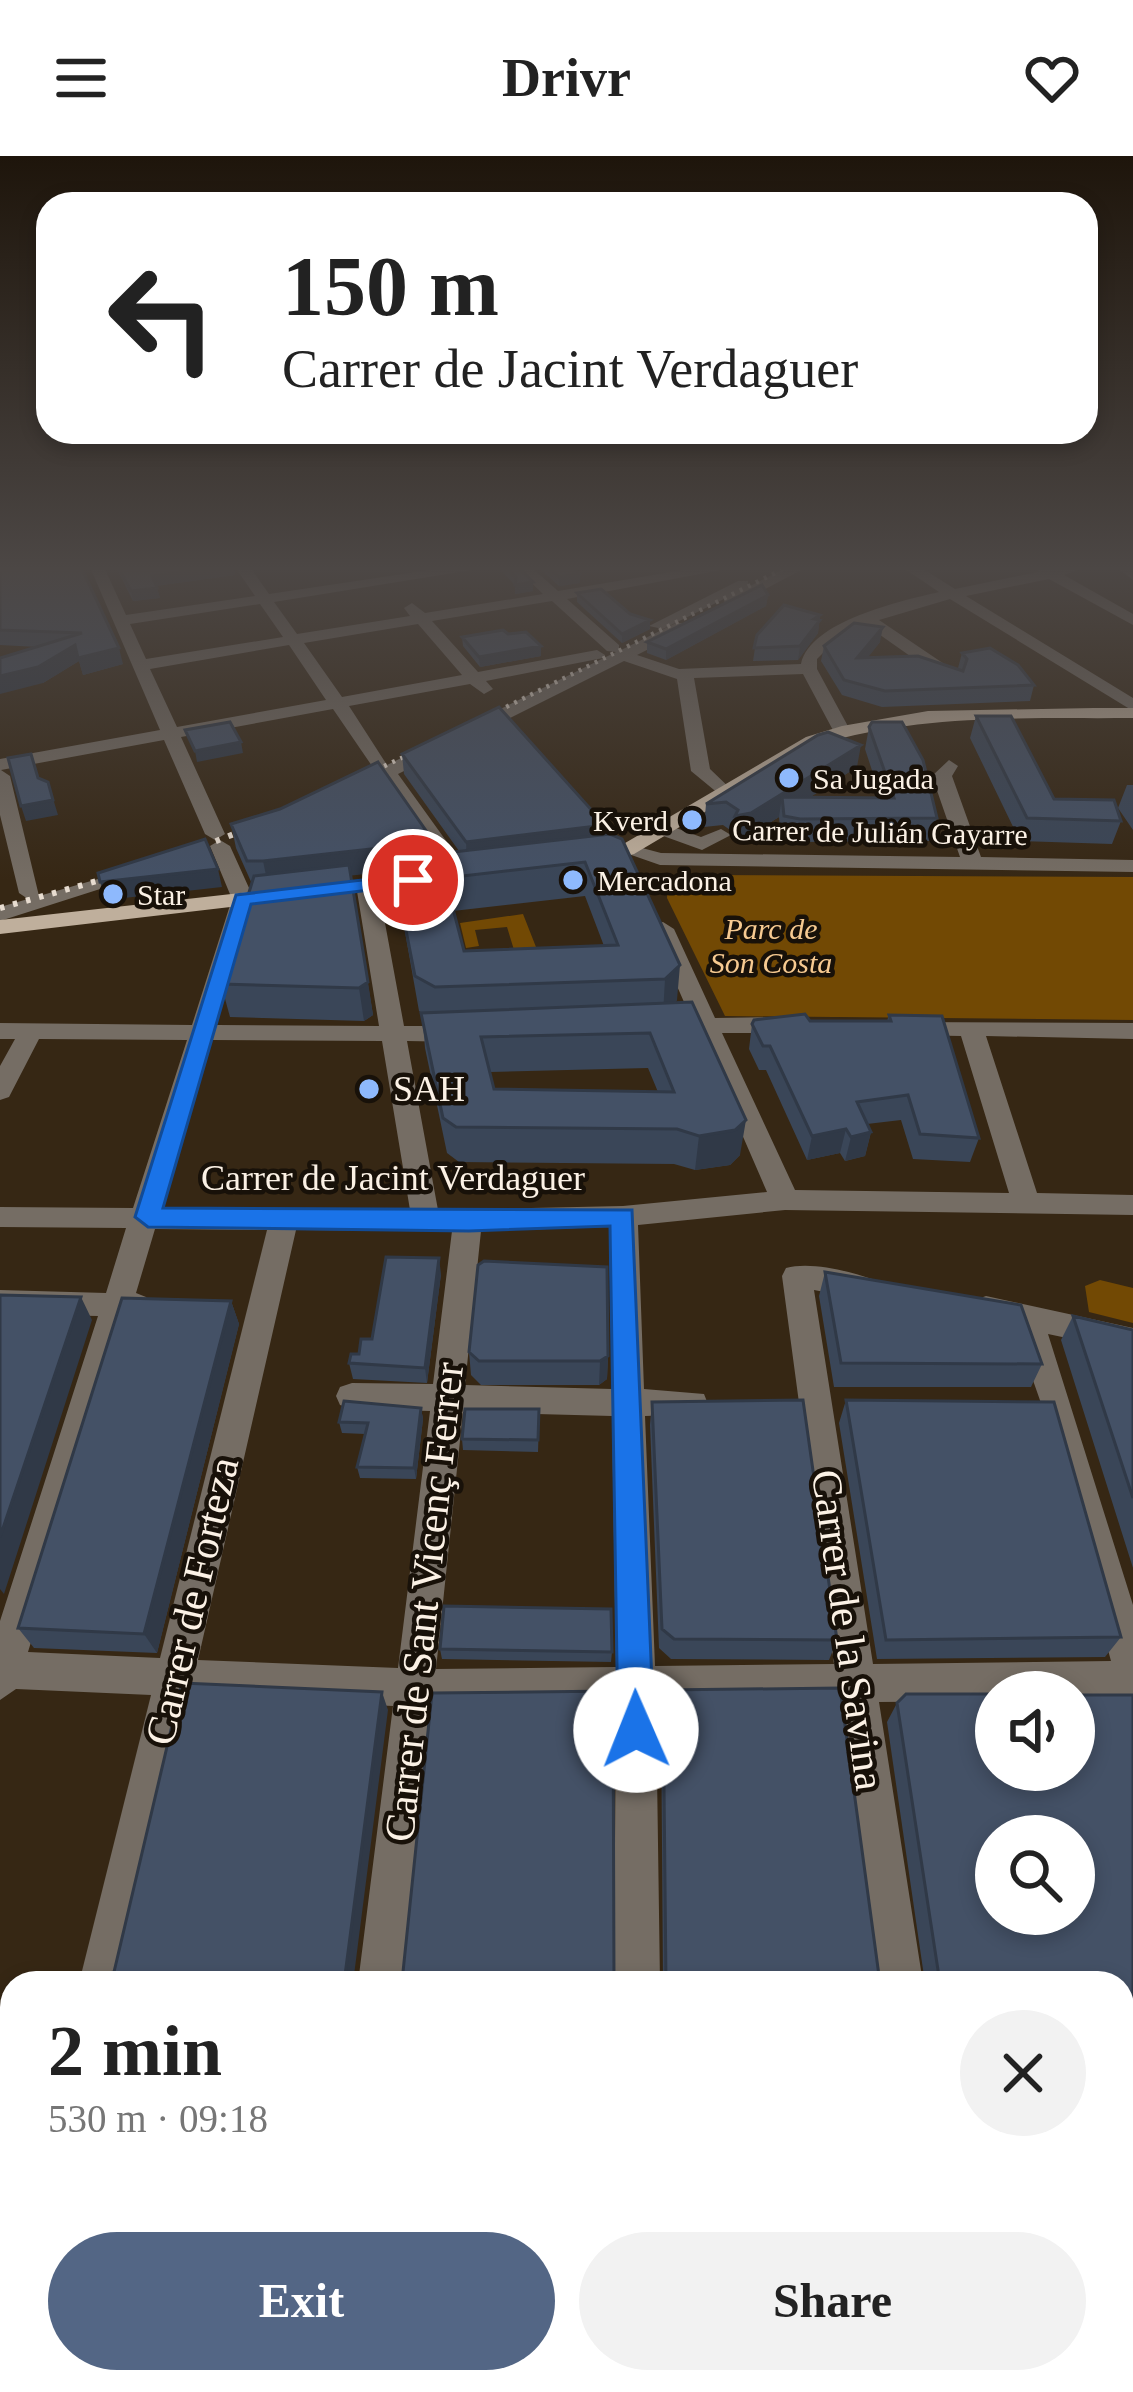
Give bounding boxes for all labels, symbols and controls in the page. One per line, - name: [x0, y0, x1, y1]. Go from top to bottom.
- icon: menu: [48, 45, 114, 111]
- icon: heart: [1019, 45, 1085, 111]
- text: Drivr: [502, 48, 631, 108]
- icon: left: [84, 240, 240, 396]
- text: 150 m: [282, 240, 499, 333]
- text: Carrer de Jacint Verdaguer: [282, 339, 858, 399]
- place label: Sa Jugada: [813, 762, 934, 795]
- marker: Sa Jugada: [776, 765, 802, 791]
- place label: Kverd: [593, 804, 668, 837]
- marker: Kverd: [679, 807, 705, 833]
- street label: Carrer de Julián Gayarre: [732, 813, 1028, 851]
- pin: [362, 829, 464, 931]
- icon: arrive: [380, 847, 446, 913]
- place label: Mercadona: [597, 864, 732, 897]
- marker: Mercadona: [560, 867, 586, 893]
- place label: Star: [137, 878, 185, 911]
- marker: Star: [100, 881, 126, 907]
- park label: Parc de Son Costa: [710, 912, 832, 979]
- place label: SAH: [393, 1069, 465, 1109]
- marker: SAH: [356, 1076, 382, 1102]
- street label: Carrer de Jacint Verdaguer: [201, 1158, 585, 1198]
- street label: Carrer de Sant Vicenç Ferrer: [376, 1360, 472, 1844]
- street label: Carrer de Forteza: [137, 1452, 248, 1749]
- street label: Carrer de la Savina: [803, 1467, 893, 1793]
- position arrow: [573, 1667, 699, 1793]
- map controls: [975, 1671, 1095, 1935]
- button: sound: [975, 1671, 1095, 1791]
- button: search: [975, 1815, 1095, 1935]
- button: close: [960, 2010, 1086, 2136]
- text: 2 min: [48, 2011, 222, 2091]
- text: 530 m · 09:18: [48, 2097, 268, 2140]
- button: Exit: [48, 2232, 555, 2370]
- button: Share: [579, 2232, 1086, 2370]

